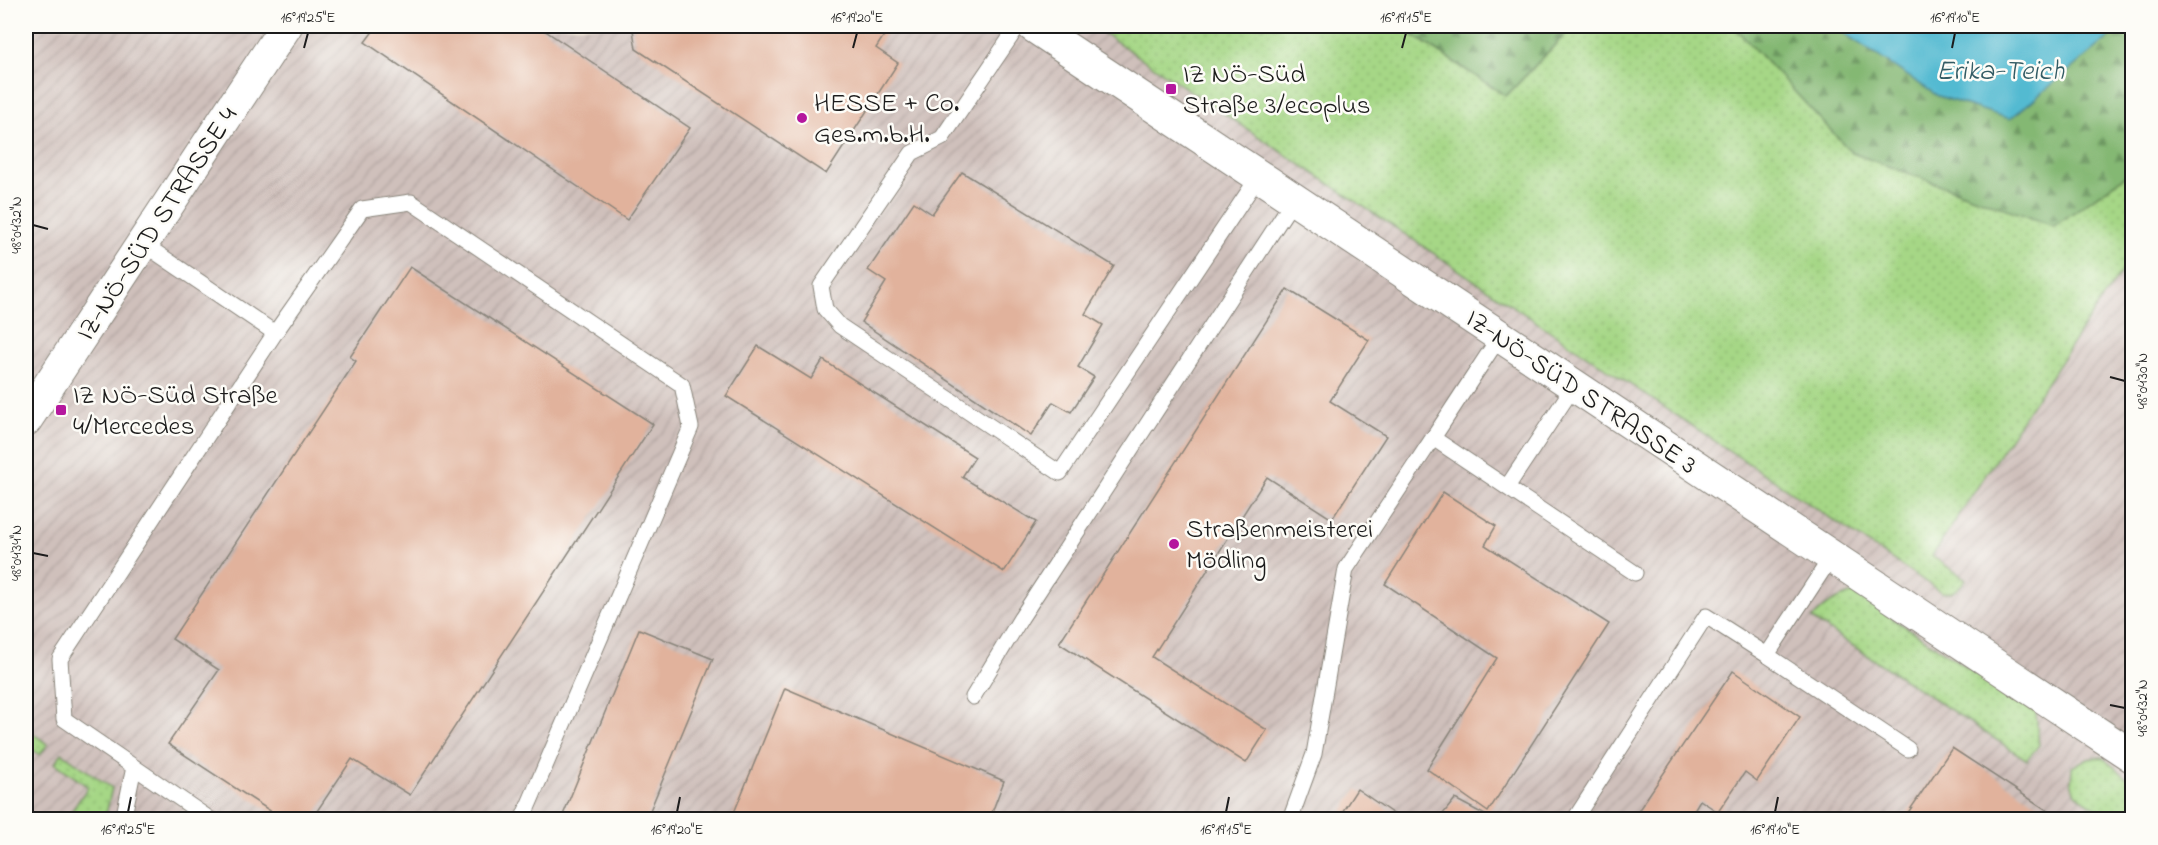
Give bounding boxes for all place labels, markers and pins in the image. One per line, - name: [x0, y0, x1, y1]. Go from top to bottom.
- place label: IZ NÖ-Süd Straße 3/ecoplus: [1183, 56, 1371, 126]
- marker: IZ NÖ-Süd Straße 3/ecoplus: [1164, 82, 1178, 96]
- place label: HESSE + Co. Ges.m.b.H.: [814, 85, 959, 155]
- marker: HESSE + Co. Ges.m.b.H.: [795, 111, 809, 125]
- place label: IZ NÖ-Süd Straße 4/Mercedes: [73, 377, 279, 447]
- marker: IZ NÖ-Süd Straße 4/Mercedes: [54, 403, 68, 417]
- place label: Straßenmeisterei Mödling: [1186, 511, 1373, 581]
- marker: Straßenmeisterei Mödling: [1167, 537, 1181, 551]

